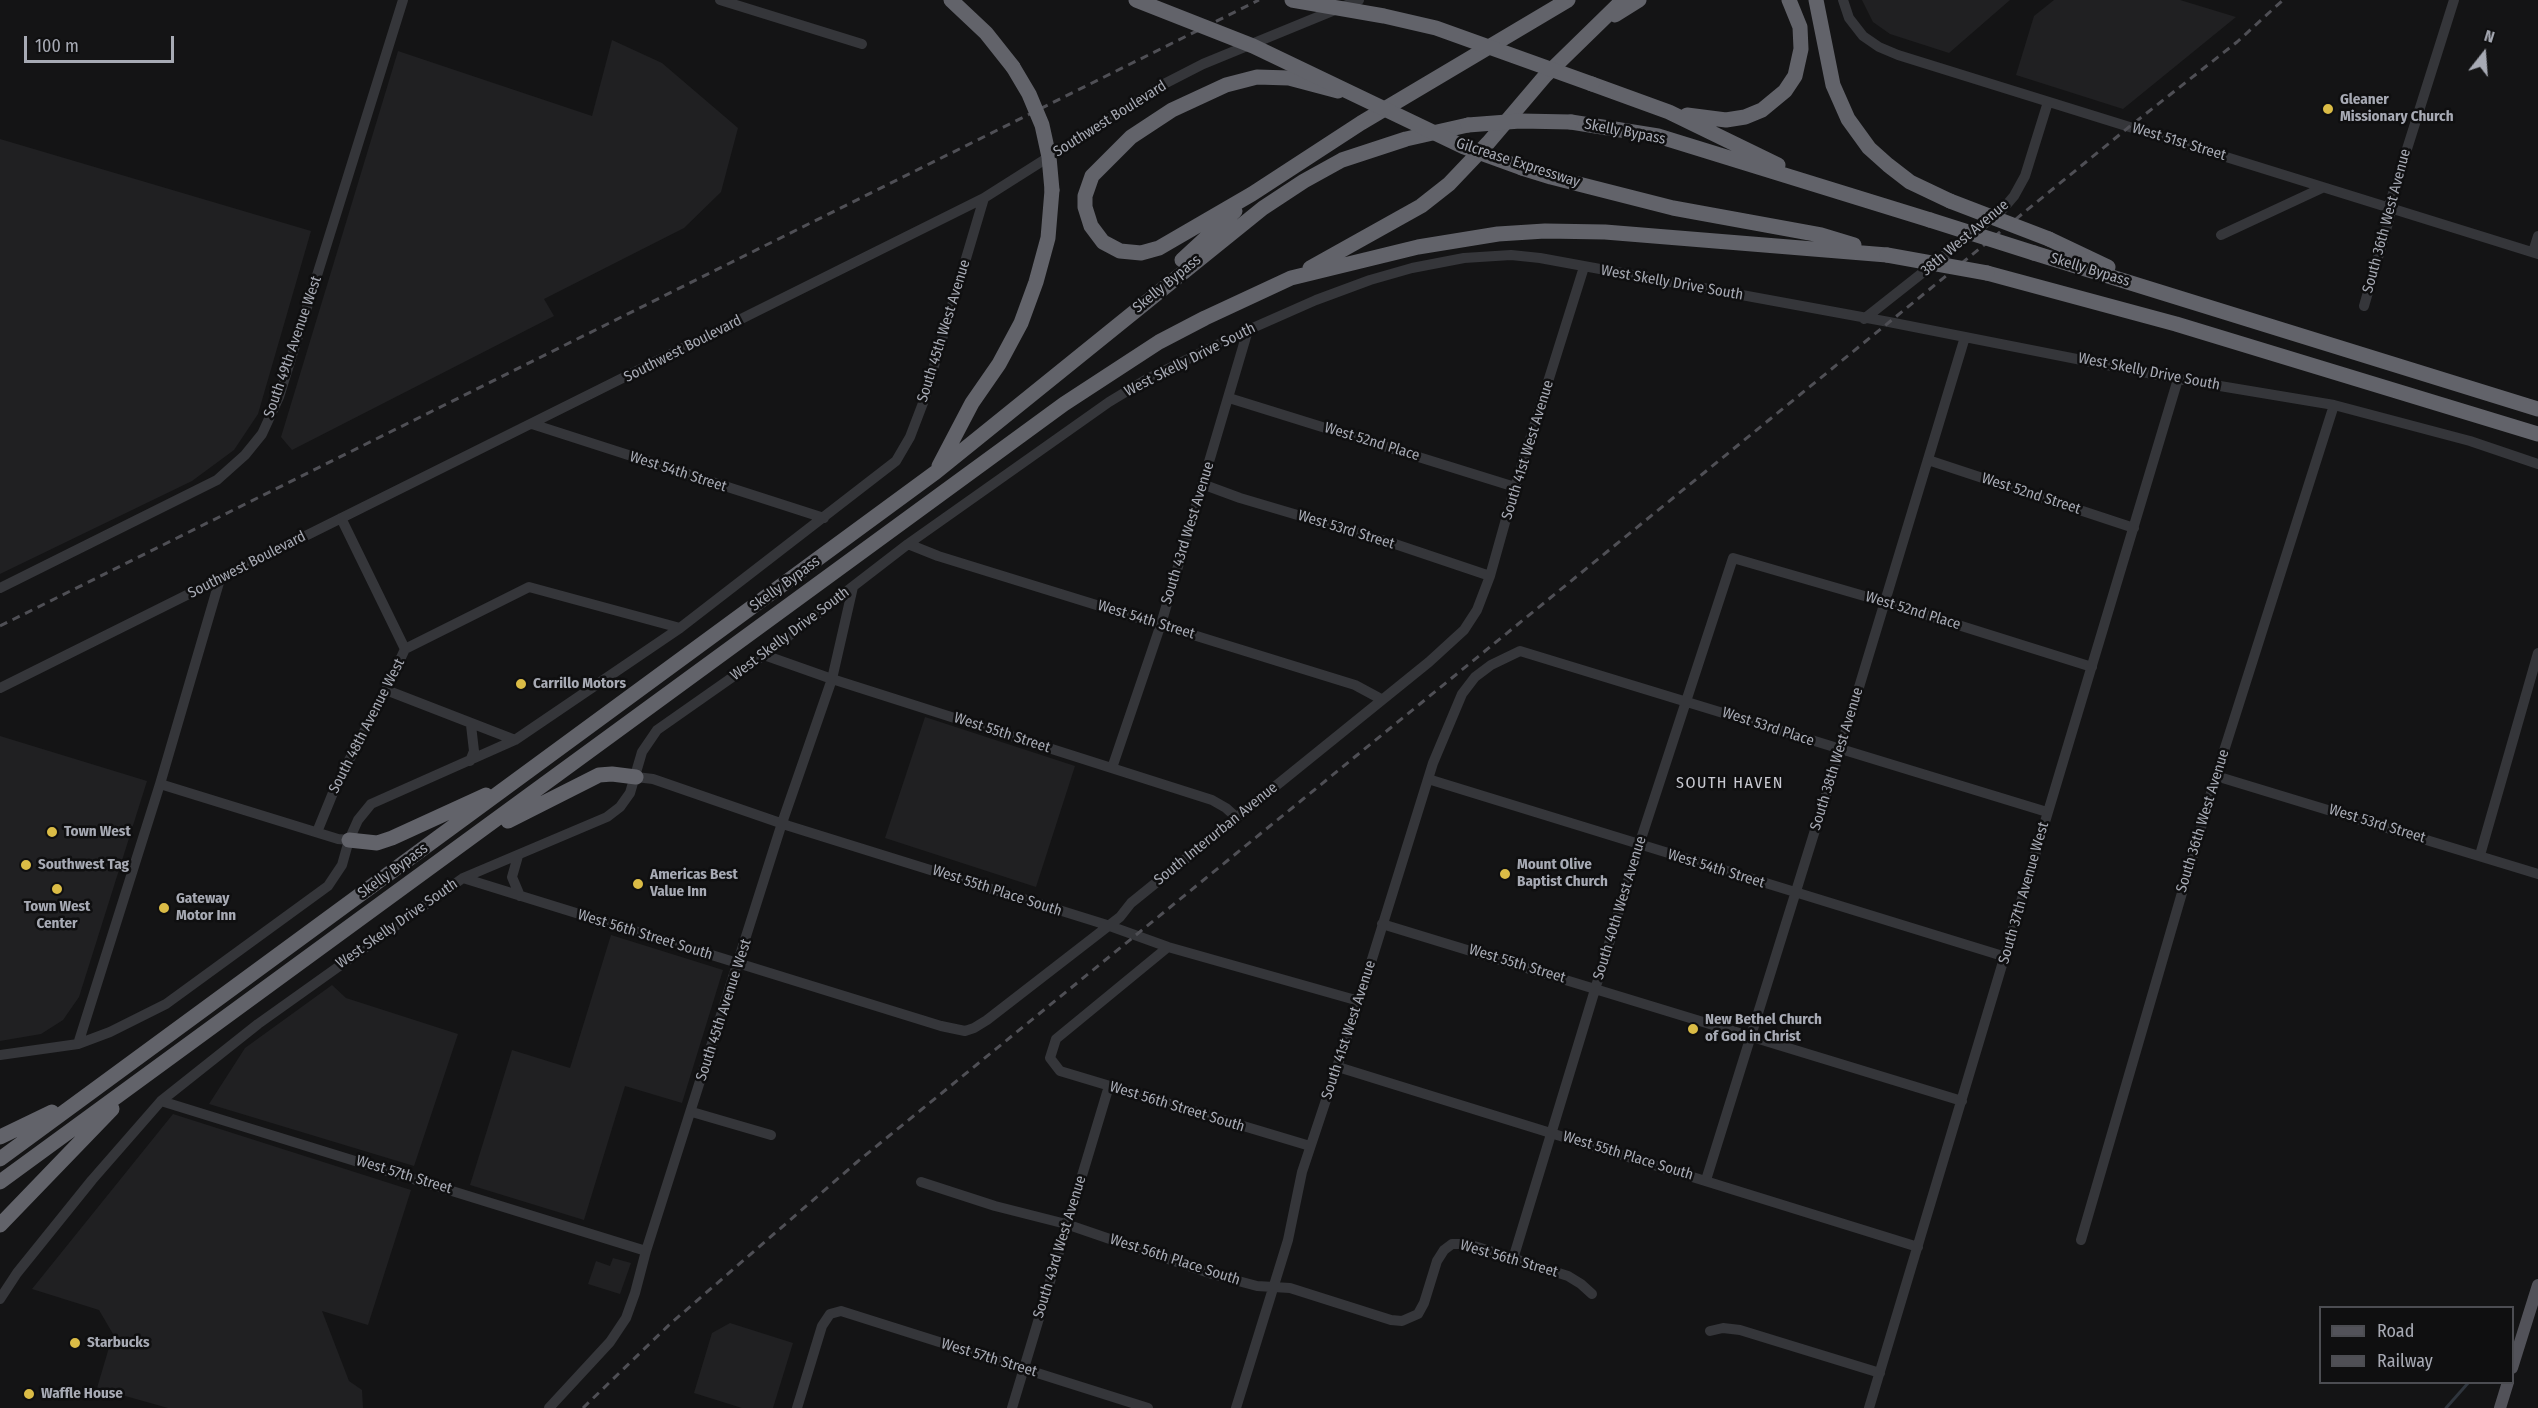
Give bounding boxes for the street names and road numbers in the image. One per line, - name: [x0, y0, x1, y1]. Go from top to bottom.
- street label: Southwest Boulevard: [1050, 77, 1170, 161]
- street label: Skelly Bypass: [1583, 115, 1667, 149]
- street label: West 51st Street: [2130, 119, 2228, 165]
- street label: Gilcrease Expressway: [1454, 134, 1582, 192]
- street label: South 36th West Avenue: [2359, 147, 2415, 295]
- street label: 38th West Avenue: [1917, 196, 2013, 280]
- street label: Skelly Bypass: [2048, 249, 2132, 291]
- street label: Skelly Bypass: [1129, 251, 1205, 317]
- street label: South 45th West Avenue: [914, 258, 974, 404]
- street label: West Skelly Drive South: [1599, 262, 1745, 304]
- street label: South 49th Avenue West: [260, 274, 326, 420]
- street label: Southwest Boulevard: [621, 311, 745, 387]
- street label: West Skelly Drive South: [1122, 319, 1258, 401]
- street label: West Skelly Drive South: [2076, 349, 2222, 395]
- street label: South 41st West Avenue: [1498, 378, 1558, 522]
- street label: West 52nd Place: [1322, 419, 1422, 465]
- street label: West 54th Street: [627, 448, 729, 496]
- street label: South 43rd West Avenue: [1158, 460, 1218, 606]
- street label: West 52nd Street: [1979, 470, 2083, 518]
- street label: West 53rd Street: [1295, 507, 1397, 553]
- street label: Southwest Boulevard: [185, 527, 309, 603]
- street label: Skelly Bypass: [746, 553, 824, 615]
- street label: West Skelly Drive South: [727, 583, 853, 685]
- street label: West 52nd Place: [1863, 588, 1963, 634]
- street label: West 54th Street: [1095, 597, 1197, 643]
- street label: South 48th Avenue West: [325, 656, 409, 796]
- street label: South 38th West Avenue: [1807, 685, 1867, 833]
- street label: West 53rd Place: [1720, 704, 1816, 750]
- street label: West 55th Street: [952, 709, 1052, 757]
- street label: South 36th West Avenue: [2173, 747, 2233, 895]
- street label: South Interurban Avenue: [1151, 779, 1281, 889]
- street label: West 53rd Street: [2326, 801, 2428, 847]
- street label: South 37th Avenue West: [1995, 820, 2053, 966]
- street label: South 40th West Avenue: [1590, 834, 1650, 982]
- street label: Skelly Bypass: [354, 840, 432, 902]
- street label: West 54th Street: [1665, 846, 1767, 892]
- street label: West 55th Place South: [930, 862, 1064, 920]
- street label: West Skelly Drive South: [333, 875, 461, 973]
- street label: West 56th Street South: [575, 906, 715, 964]
- street label: South 45th Avenue West: [693, 937, 755, 1083]
- street label: West 55th Street: [1466, 941, 1568, 987]
- street label: South 41st West Avenue: [1318, 958, 1380, 1102]
- street label: West 56th Street South: [1107, 1078, 1247, 1136]
- street label: West 55th Place South: [1561, 1128, 1695, 1184]
- street label: West 57th Street: [354, 1152, 454, 1198]
- street label: South 43rd West Avenue: [1030, 1174, 1090, 1320]
- street label: West 56th Place South: [1108, 1230, 1242, 1290]
- street label: West 56th Street: [1458, 1236, 1560, 1282]
- street label: West 57th Street: [939, 1335, 1039, 1381]

